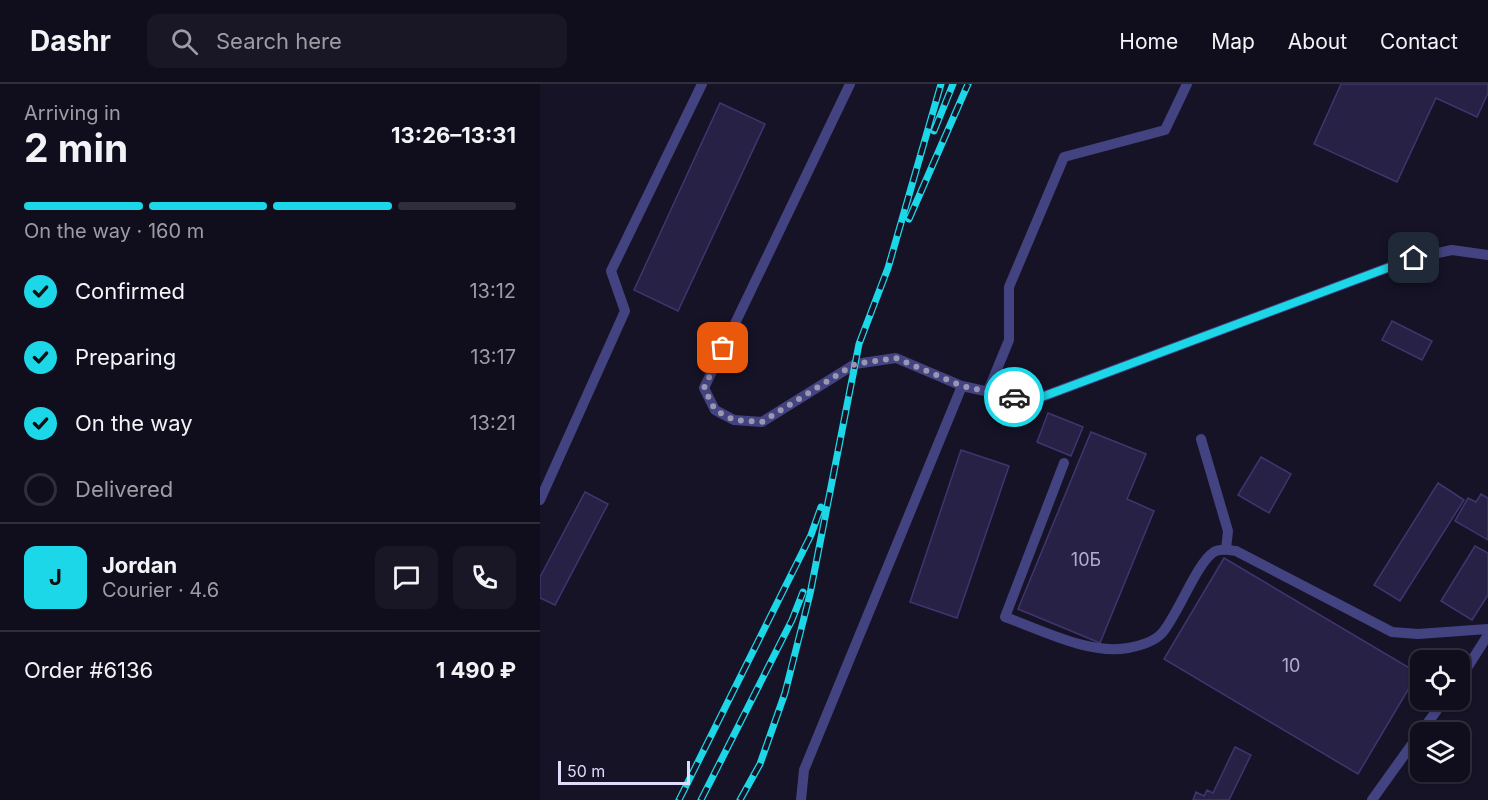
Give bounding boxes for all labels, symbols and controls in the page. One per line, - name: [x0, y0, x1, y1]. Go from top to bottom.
- search box: [147, 14, 567, 68]
- text: Dashr: [30, 24, 111, 58]
- icon: search: [168, 25, 201, 58]
- text: Search here: [216, 28, 342, 54]
- text: Home: [1119, 29, 1178, 54]
- text: Map: [1211, 29, 1255, 54]
- text: About: [1288, 29, 1347, 54]
- text: Contact: [1380, 29, 1458, 54]
- text: Arriving in: [24, 101, 121, 125]
- text: 13:26–13:31: [391, 122, 516, 148]
- text: 2 min: [24, 124, 128, 171]
- text: On the way · 160 m: [24, 219, 204, 243]
- pin: [1388, 232, 1439, 283]
- icon: home: [1397, 241, 1430, 274]
- icon: check: [24, 275, 57, 308]
- text: Confirmed: [75, 278, 185, 304]
- text: 13:12: [469, 279, 516, 303]
- pin: [697, 322, 748, 373]
- icon: bag: [706, 331, 739, 364]
- icon: check: [24, 341, 57, 374]
- text: Preparing: [75, 344, 176, 370]
- text: 13:17: [470, 345, 516, 369]
- courier: [984, 367, 1044, 427]
- icon: car: [998, 381, 1031, 414]
- icon: check: [24, 407, 57, 440]
- text: On the way: [75, 410, 193, 436]
- text: 13:21: [469, 411, 516, 435]
- text: Delivered: [75, 476, 173, 502]
- button: chat: [375, 546, 438, 609]
- button: phone: [453, 546, 516, 609]
- house number: 10Б: [1071, 549, 1101, 570]
- text: Jordan: [102, 552, 177, 578]
- text: J: [49, 564, 62, 590]
- text: Courier · 4.6: [102, 578, 219, 602]
- map controls: [1410, 650, 1470, 782]
- button: locate: [1410, 650, 1470, 710]
- house number: 10: [1282, 655, 1300, 676]
- text: Order #6136: [24, 657, 153, 683]
- text: 1 490 ₽: [436, 657, 516, 683]
- button: layers: [1410, 722, 1470, 782]
- scale bar: [558, 758, 690, 786]
- text: 50 m: [567, 761, 605, 781]

